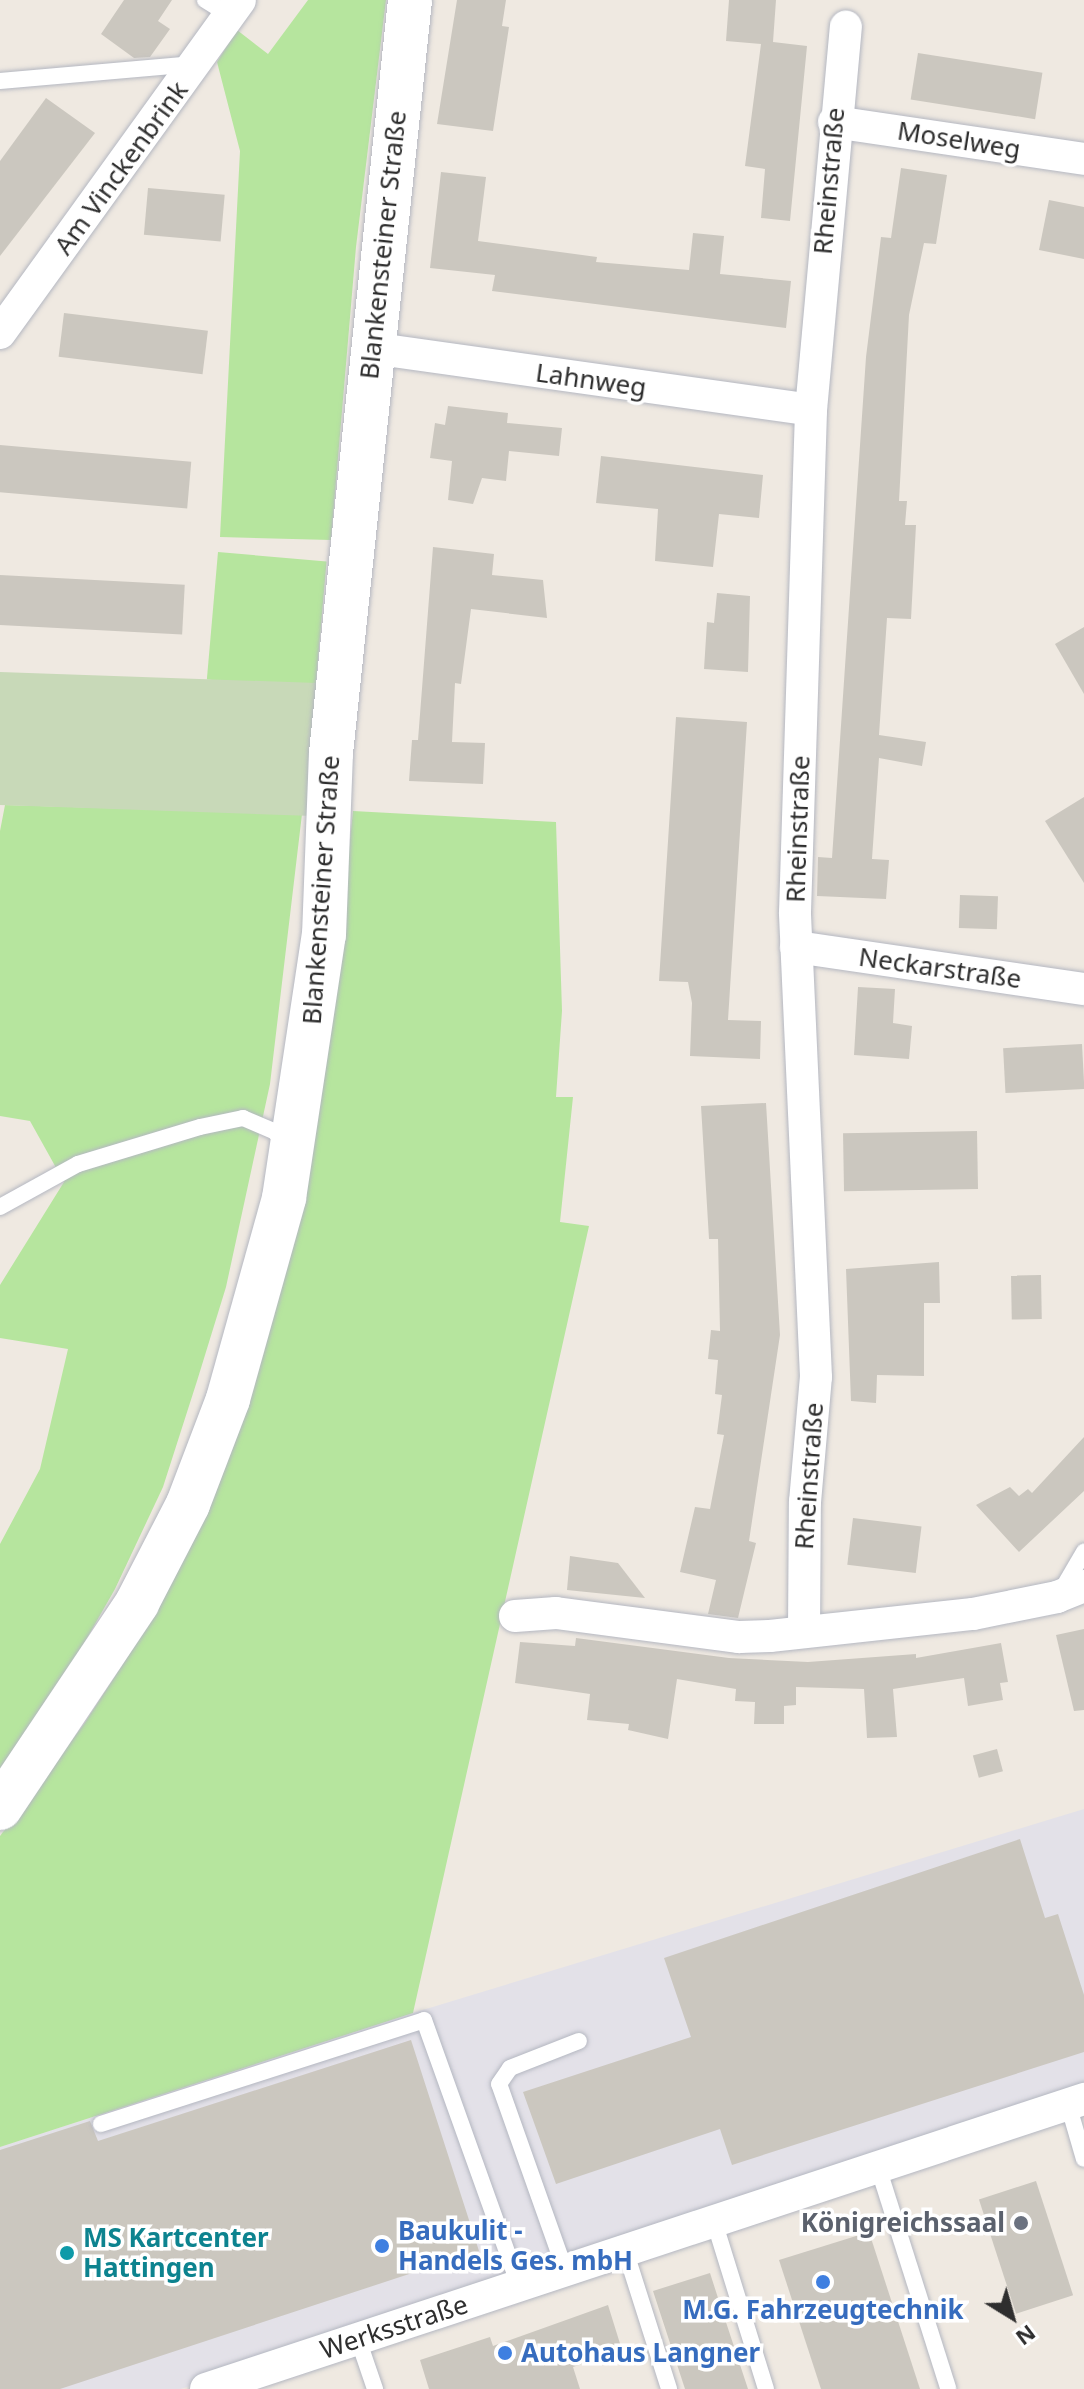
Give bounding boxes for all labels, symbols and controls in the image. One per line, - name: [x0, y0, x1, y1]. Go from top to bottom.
- street label: Am Vinckenbrink: [48, 75, 194, 261]
- street label: Rheinstraße: [807, 106, 851, 256]
- street label: Blankensteiner Straße: [353, 109, 413, 381]
- street label: Moselweg: [895, 115, 1023, 165]
- street label: Lahnweg: [534, 357, 648, 403]
- street label: Blankensteiner Straße: [296, 754, 346, 1026]
- street label: Rheinstraße: [780, 755, 816, 903]
- street label: Neckarstraße: [857, 941, 1023, 995]
- street label: Rheinstraße: [788, 1401, 830, 1551]
- place label: Königreichssaal: [801, 2207, 1005, 2239]
- marker: Königreichssaal: [1012, 2214, 1030, 2232]
- place label: Baukulit - Handels Ges. mbH: [398, 2215, 633, 2276]
- place label: MS Kartcenter Hattingen: [83, 2222, 269, 2284]
- marker: Baukulit - Handels Ges. mbH: [373, 2237, 391, 2255]
- marker: MS Kartcenter Hattingen: [58, 2244, 76, 2262]
- marker: M.G. Fahrzeugtechnik: [814, 2273, 832, 2291]
- north arrow: [972, 2277, 1052, 2357]
- street label: Werksstraße: [316, 2289, 472, 2365]
- place label: M.G. Fahrzeugtechnik: [682, 2294, 964, 2326]
- text: N: [1010, 2319, 1043, 2354]
- place label: Autohaus Langner: [521, 2337, 760, 2369]
- marker: Autohaus Langner: [496, 2344, 514, 2362]

